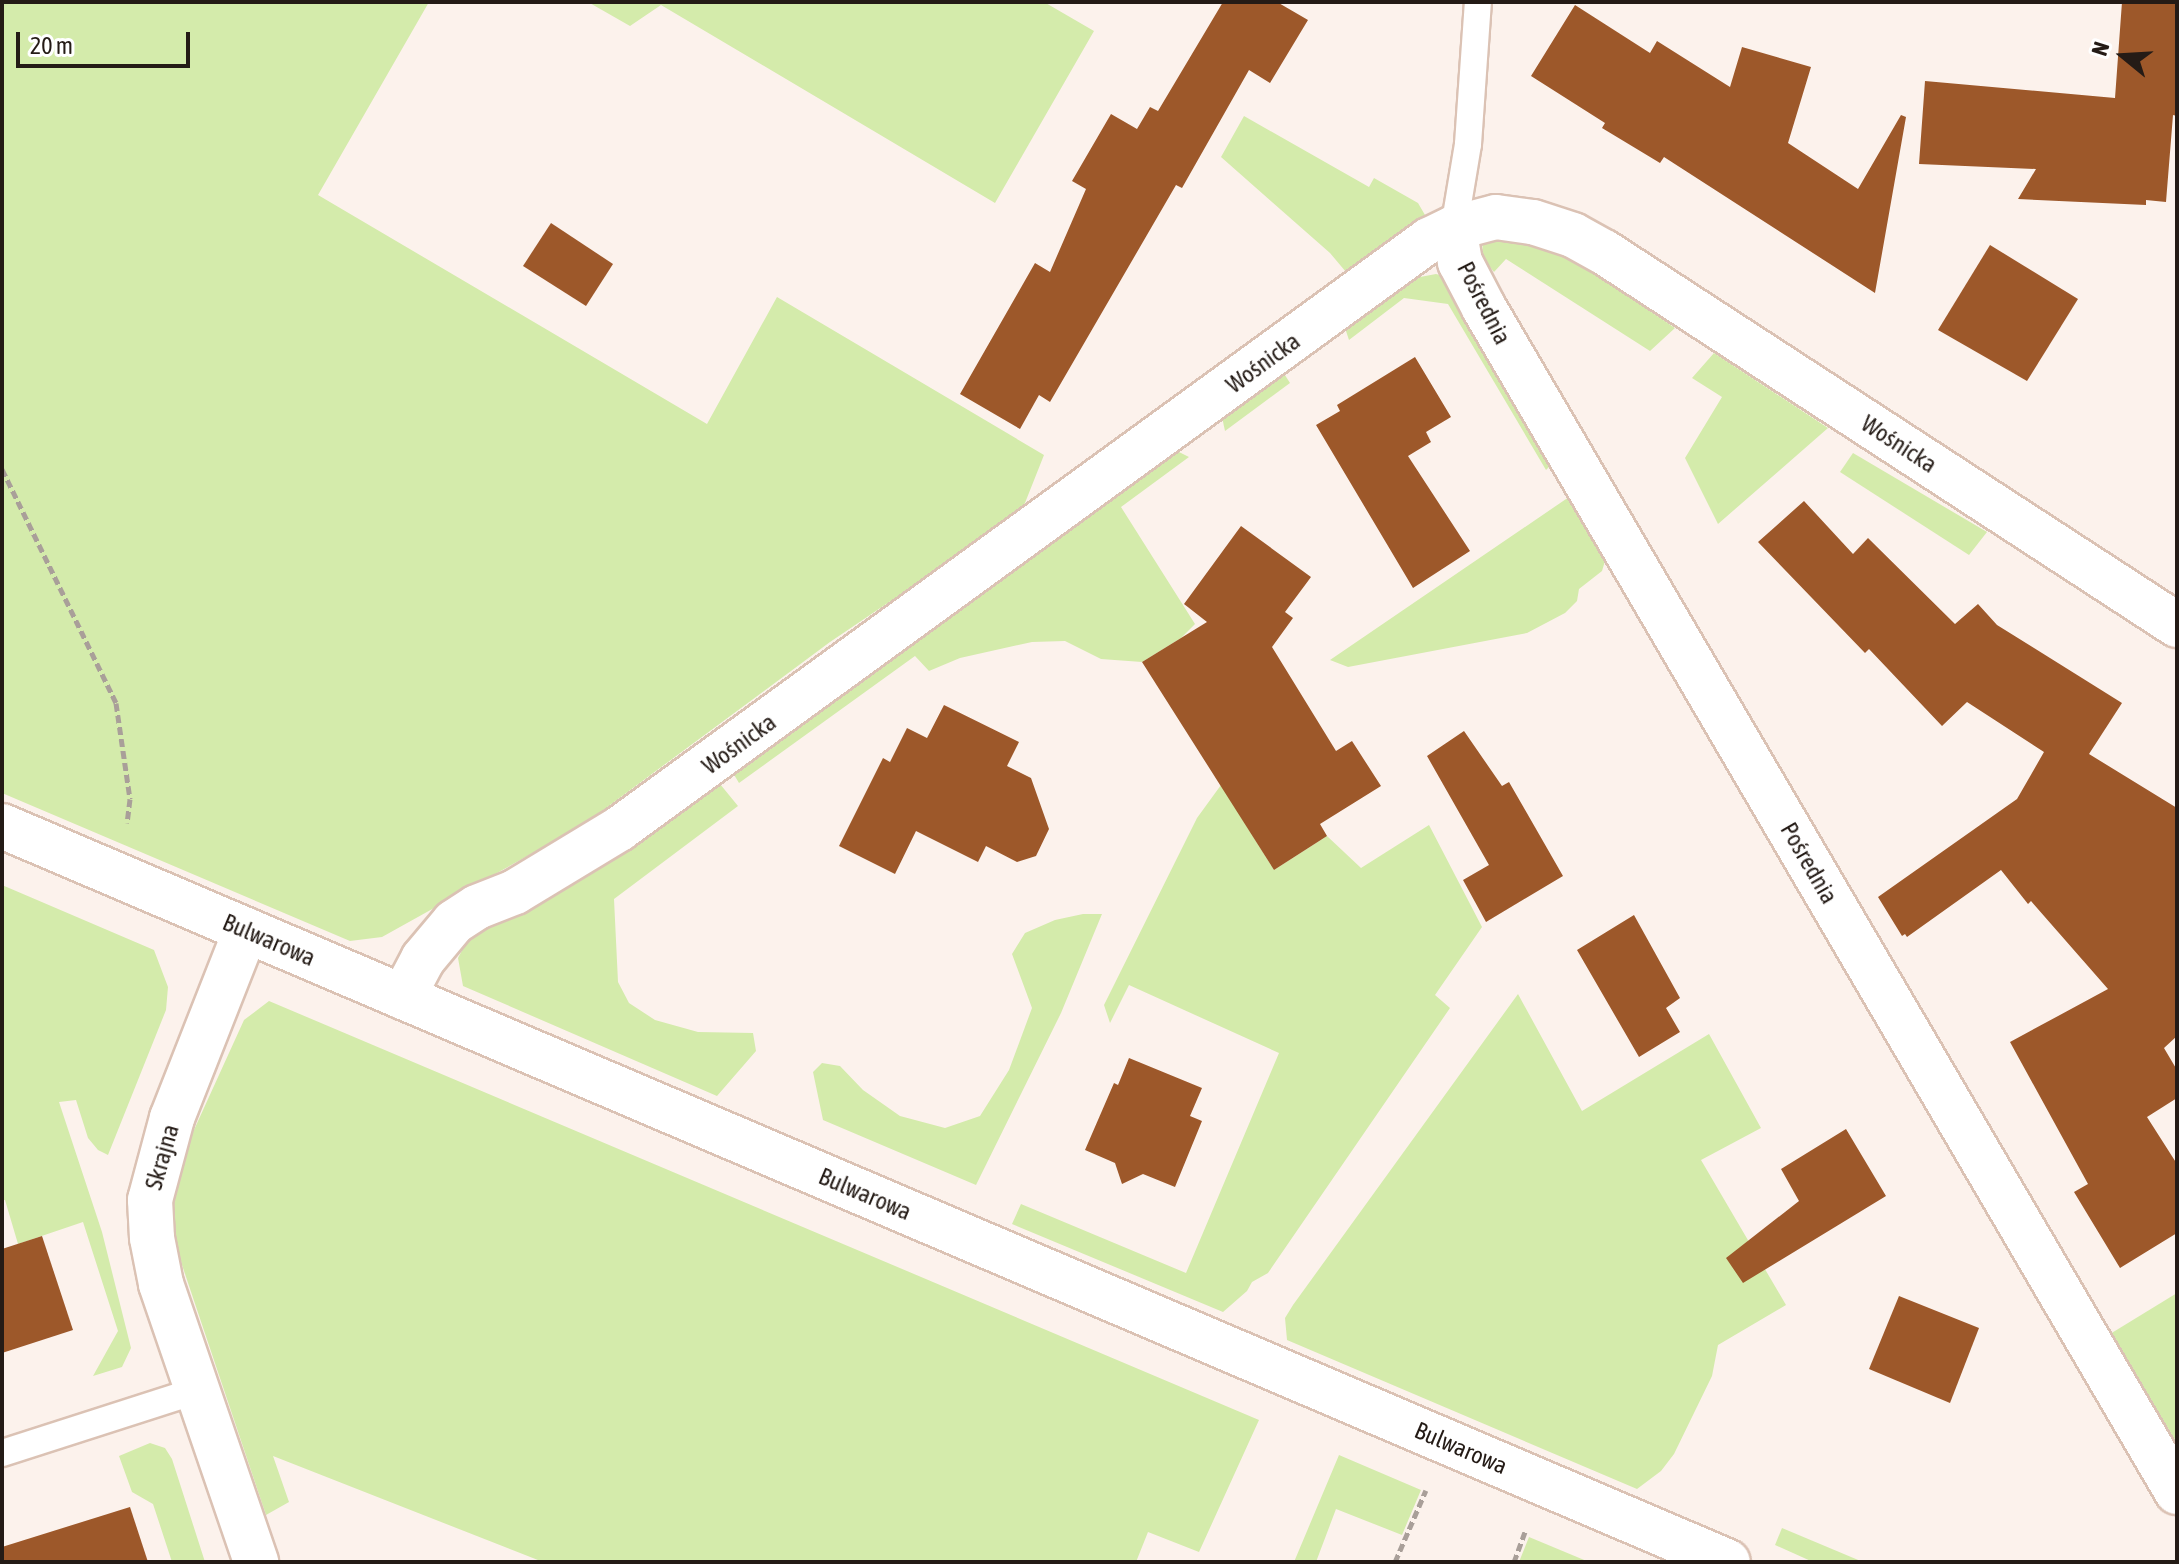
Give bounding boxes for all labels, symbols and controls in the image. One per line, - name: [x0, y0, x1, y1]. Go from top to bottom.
- scale bar: [20, 16, 194, 66]
- north arrow: [2083, 16, 2163, 96]
- text: 20 m: [30, 32, 73, 59]
- text: N: [2086, 38, 2115, 59]
- street label: Pośrednia: [1451, 257, 1517, 349]
- street label: Wośnicka: [1220, 327, 1306, 399]
- street label: Wośnicka: [1856, 409, 1942, 479]
- street label: Wośnicka: [696, 708, 782, 780]
- street label: Pośrednia: [1774, 817, 1844, 909]
- street label: Bulwarowa: [218, 908, 320, 972]
- street label: Skrajna: [139, 1121, 185, 1193]
- street label: Bulwarowa: [814, 1162, 916, 1226]
- street label: Bulwarowa: [1410, 1416, 1512, 1480]

